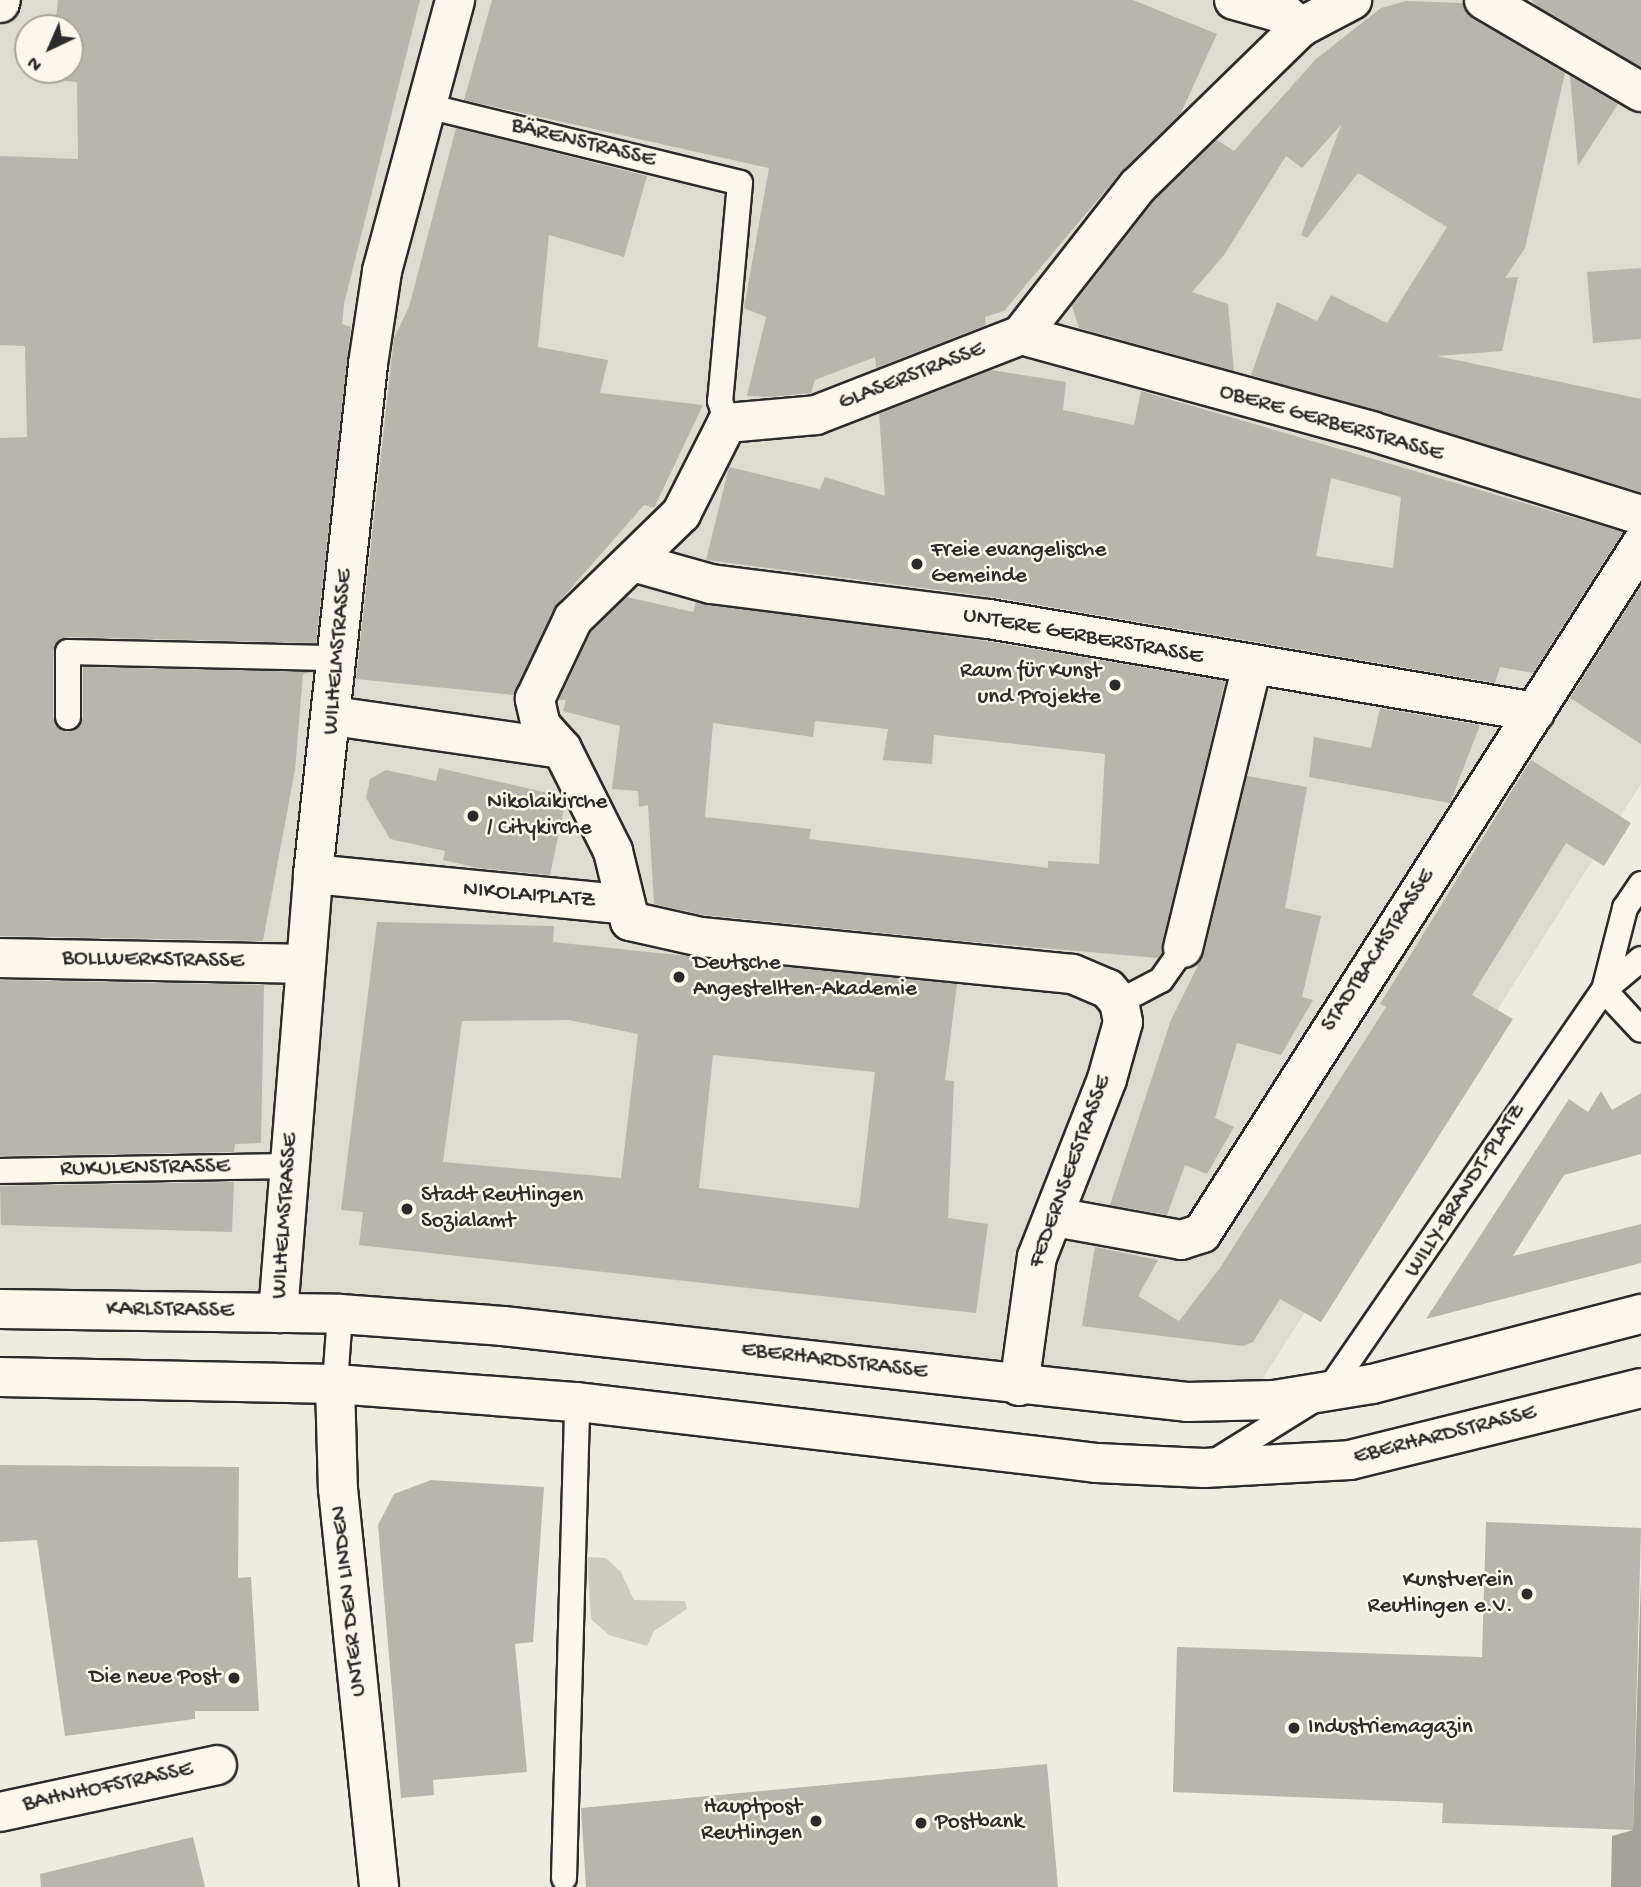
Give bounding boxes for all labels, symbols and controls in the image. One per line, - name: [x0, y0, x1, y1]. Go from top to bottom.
- north arrow: [14, 14, 84, 84]
- text: N: [23, 50, 48, 76]
- street label: BÄRENSTRASSE: [508, 113, 658, 175]
- street label: GLASERSTRASSE: [835, 336, 989, 418]
- street label: OBERE GERBERSTRASSE: [1216, 379, 1446, 469]
- place label: Freie evangelische Gemeinde: [931, 537, 1106, 591]
- marker: Freie evangelische Gemeinde: [909, 556, 925, 572]
- street label: WILHELMSTRASSE: [318, 568, 360, 736]
- street label: UNTERE GERBERSTRASSE: [961, 602, 1205, 672]
- place label: Raum für Kunst und Projekte: [960, 658, 1101, 712]
- marker: Raum für Kunst und Projekte: [1107, 677, 1123, 693]
- place label: Nikolaikirche / Citykirche: [487, 789, 607, 843]
- marker: Nikolaikirche / Citykirche: [465, 808, 481, 824]
- street label: STADTBACHSTRASSE: [1316, 864, 1442, 1038]
- street label: NIKOLAIPLATZ: [462, 876, 596, 916]
- street label: BOLLWERKSTRASSE: [62, 946, 244, 976]
- place label: Deutsche Angestellten-Akademie: [693, 950, 917, 1004]
- marker: Deutsche Angestellten-Akademie: [671, 969, 687, 985]
- street label: FEDERNSEESTRASSE: [1023, 1072, 1119, 1272]
- street label: WILLY-BRANDT-PLATZ: [1400, 1099, 1532, 1283]
- street label: WILHELMSTRASSE: [266, 1132, 306, 1300]
- street label: RUKULENSTRASSE: [60, 1154, 230, 1184]
- place label: Stadt Reutlingen Sozialamt: [421, 1182, 583, 1236]
- marker: Stadt Reutlingen Sozialamt: [399, 1201, 415, 1217]
- street label: KARLSTRASSE: [106, 1296, 234, 1326]
- street label: EBERHARDSTRASSE: [740, 1337, 928, 1387]
- street label: EBERHARDSTRASSE: [1351, 1400, 1539, 1472]
- street label: UNTER DEN LINDEN: [326, 1504, 374, 1698]
- place label: Kunstverein Reutlingen e.V.: [1367, 1567, 1513, 1621]
- marker: Kunstverein Reutlingen e.V.: [1519, 1586, 1535, 1602]
- place label: Die neue Post: [89, 1664, 220, 1692]
- marker: Die neue Post: [226, 1670, 242, 1686]
- place label: Industriemagazin: [1308, 1714, 1473, 1742]
- marker: Industriemagazin: [1286, 1720, 1302, 1736]
- street label: BAHNHOFSTRASSE: [21, 1757, 195, 1819]
- place label: Hauptpost Reutlingen: [701, 1794, 802, 1848]
- place label: Postbank: [935, 1809, 1024, 1837]
- marker: Hauptpost Reutlingen: [808, 1813, 824, 1829]
- marker: Postbank: [913, 1815, 929, 1831]

